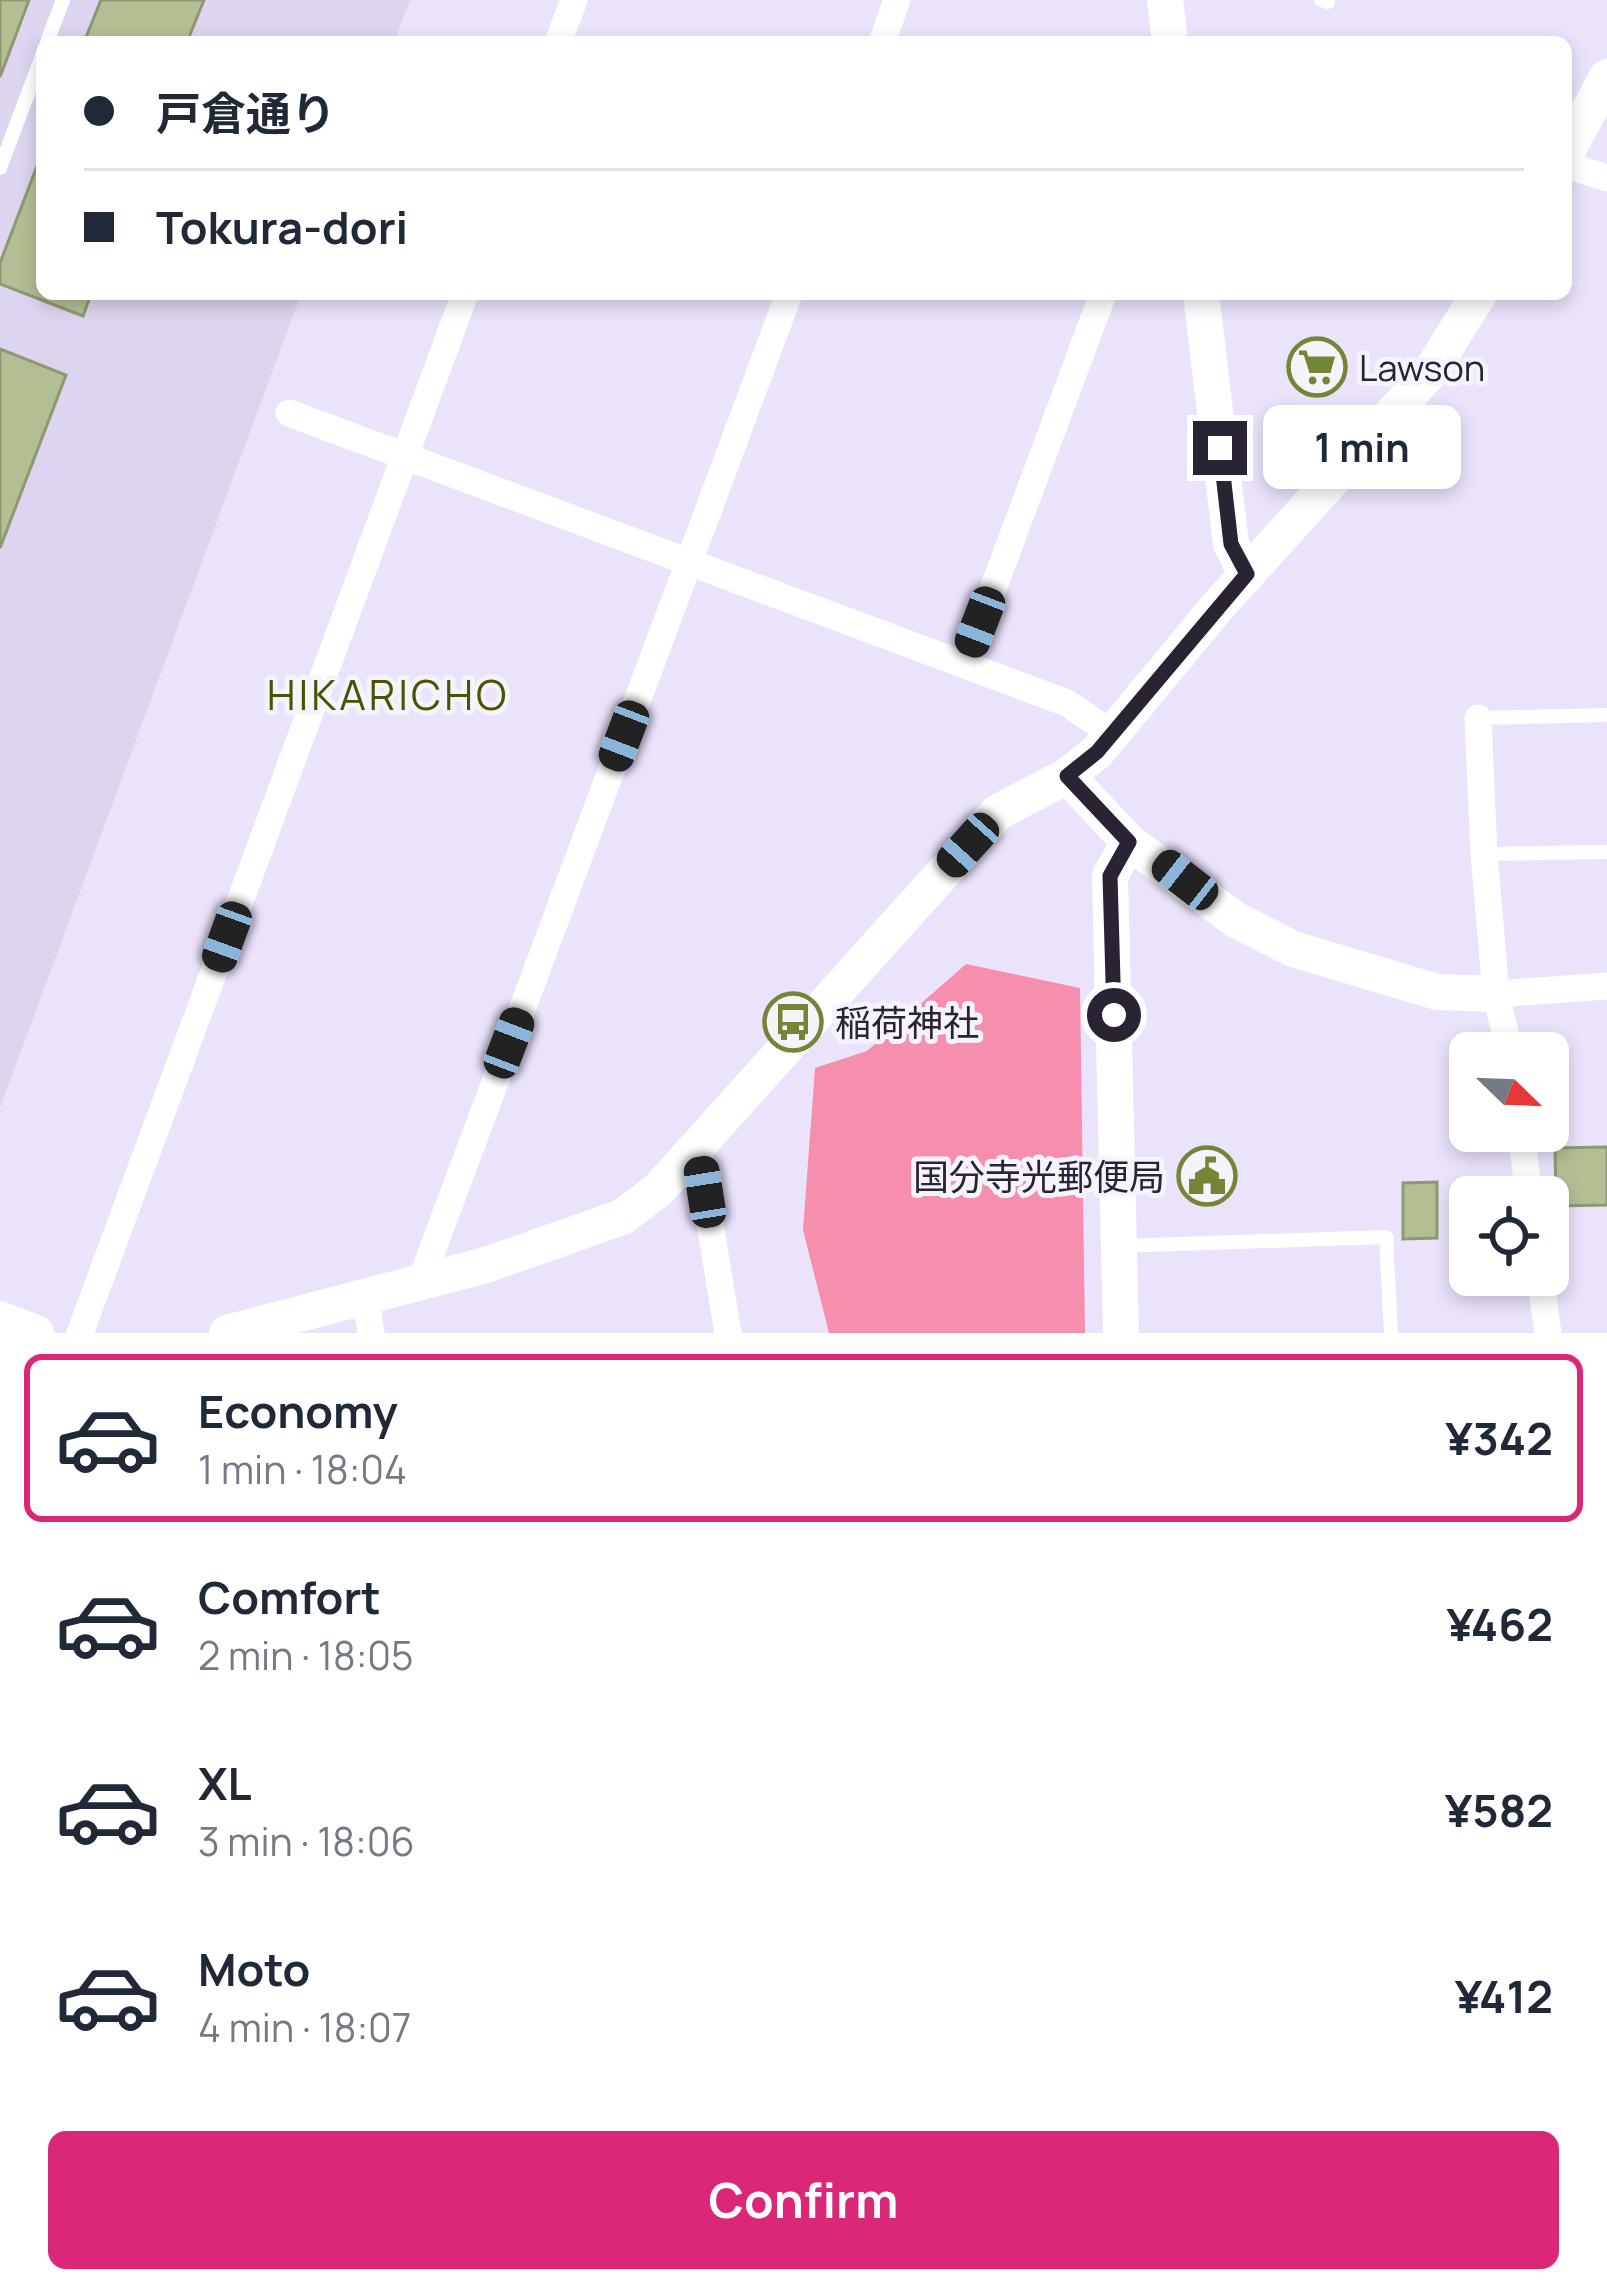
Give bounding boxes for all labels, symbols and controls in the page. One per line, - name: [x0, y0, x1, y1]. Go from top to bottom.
- text: 戸倉通り: [156, 82, 336, 144]
- text: Tokura-dori: [156, 196, 408, 258]
- supermarket icon: Lawson: [1286, 336, 1348, 398]
- place label: Lawson: [1359, 343, 1485, 392]
- callout: 1 min: [1262, 406, 1460, 490]
- text: 1 min: [1314, 420, 1410, 474]
- route end: [1193, 421, 1247, 475]
- car: [950, 582, 1010, 662]
- district label: HIKARICHO: [267, 665, 509, 723]
- car: [594, 696, 654, 776]
- car: [931, 806, 1005, 884]
- car: [1146, 844, 1224, 916]
- car: [198, 897, 256, 977]
- route start: [1087, 988, 1141, 1042]
- bus stop icon: 稲荷神社: [762, 991, 824, 1053]
- place label: 稲荷神社: [835, 998, 979, 1047]
- car: [479, 1003, 539, 1083]
- north arrow: [1449, 1032, 1569, 1152]
- map controls: [1449, 1032, 1569, 1296]
- public building icon: 国分寺光郵便局: [1176, 1145, 1238, 1207]
- place label: 国分寺光郵便局: [913, 1152, 1165, 1201]
- car: [682, 1154, 728, 1230]
- button: locate: [1449, 1176, 1569, 1296]
- text: Economy: [198, 1380, 398, 1442]
- icon: car: [54, 1384, 162, 1492]
- text: ¥342: [1445, 1407, 1553, 1469]
- text: 1 min · 18:04: [198, 1442, 407, 1496]
- text: Comfort: [198, 1566, 381, 1628]
- icon: car: [54, 1570, 162, 1678]
- text: ¥462: [1446, 1593, 1553, 1655]
- text: 2 min · 18:05: [198, 1628, 414, 1682]
- text: XL: [198, 1752, 252, 1814]
- icon: car: [54, 1756, 162, 1864]
- text: ¥582: [1445, 1779, 1553, 1841]
- text: 3 min · 18:06: [198, 1814, 415, 1868]
- text: Moto: [198, 1938, 310, 2000]
- icon: car: [54, 1942, 162, 2050]
- text: ¥412: [1455, 1965, 1553, 2027]
- text: 4 min · 18:07: [198, 2000, 411, 2054]
- button: Confirm: [48, 2131, 1559, 2269]

